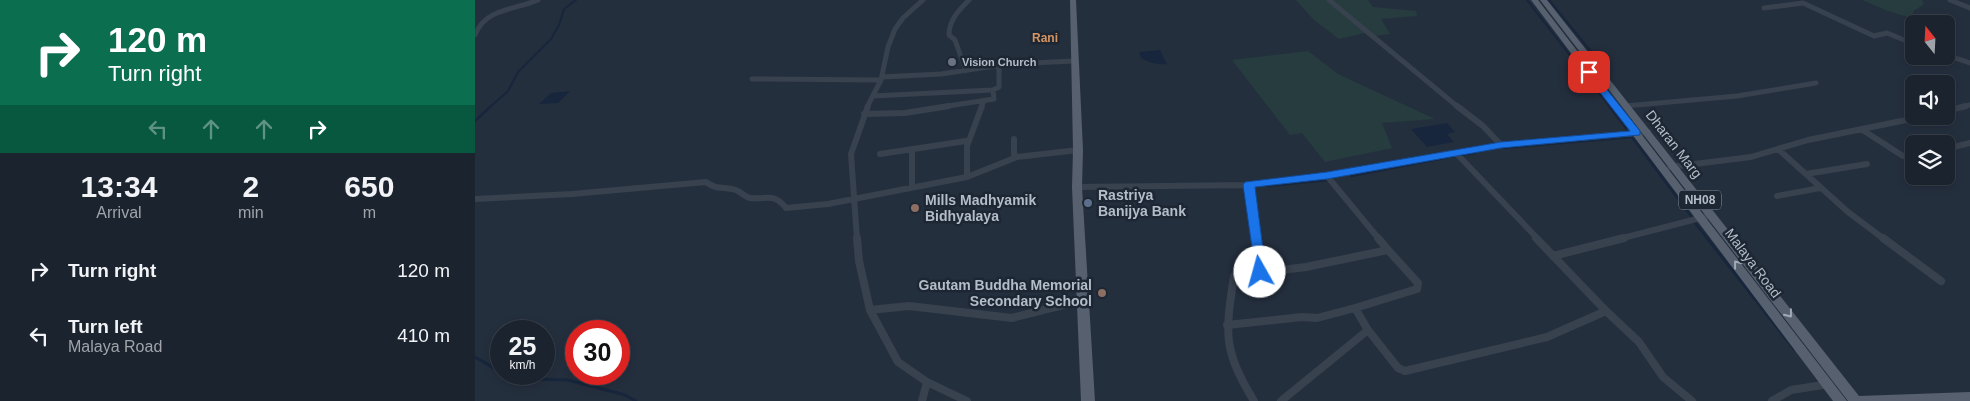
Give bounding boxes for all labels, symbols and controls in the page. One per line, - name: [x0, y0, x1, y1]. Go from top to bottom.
- north arrow: [1905, 15, 1955, 65]
- map controls: [1905, 15, 1955, 185]
- icon: right: [25, 20, 90, 85]
- text: 120 m: [108, 20, 207, 59]
- district label: Rani: [1032, 31, 1058, 45]
- pin: [1568, 51, 1610, 93]
- marker: Vision Church: [946, 56, 958, 68]
- place label: Vision Church: [962, 56, 1037, 68]
- icon: arrive: [1575, 58, 1603, 86]
- text: Turn right: [108, 61, 201, 86]
- button: sound: [1905, 75, 1955, 125]
- street label: Dharan Marg: [1643, 107, 1705, 181]
- icon: left: [144, 115, 172, 143]
- icon: ahead: [197, 115, 225, 143]
- icon: ahead: [250, 115, 278, 143]
- icon: right: [303, 115, 331, 143]
- button: layers: [1905, 135, 1955, 185]
- text: 13:34: [81, 170, 157, 203]
- text: 2: [242, 170, 259, 203]
- text: 650: [344, 170, 394, 203]
- place label: Rastriya Banijya Bank: [1098, 187, 1186, 219]
- road number: NH08: [1679, 190, 1721, 210]
- place label: Mills Madhyamik Bidhyalaya: [925, 192, 1036, 224]
- marker: Rastriya Banijya Bank: [1082, 197, 1094, 209]
- marker: Mills Madhyamik Bidhyalaya: [909, 202, 921, 214]
- text: Arrival: [96, 204, 142, 221]
- text: min: [238, 204, 264, 221]
- text: m: [363, 204, 376, 221]
- street label: Malaya Road: [1722, 225, 1784, 301]
- position arrow: [1233, 245, 1285, 297]
- icon: right: [25, 257, 53, 285]
- text: Turn right: [68, 260, 156, 281]
- text: 120 m: [397, 260, 450, 281]
- one-way arrow: [1734, 260, 1743, 270]
- place label: Gautam Buddha Memorial Secondary School: [919, 277, 1092, 309]
- marker: Gautam Buddha Memorial Secondary School: [1096, 287, 1108, 299]
- one-way arrow: [1784, 308, 1793, 317]
- text: Turn left: [68, 316, 143, 337]
- speed limit sign: 30: [565, 320, 630, 385]
- icon: left: [25, 322, 53, 350]
- text: 410 m: [397, 325, 450, 346]
- text: 25: [509, 332, 536, 360]
- text: Malaya Road: [68, 338, 162, 355]
- text: km/h: [509, 358, 536, 372]

